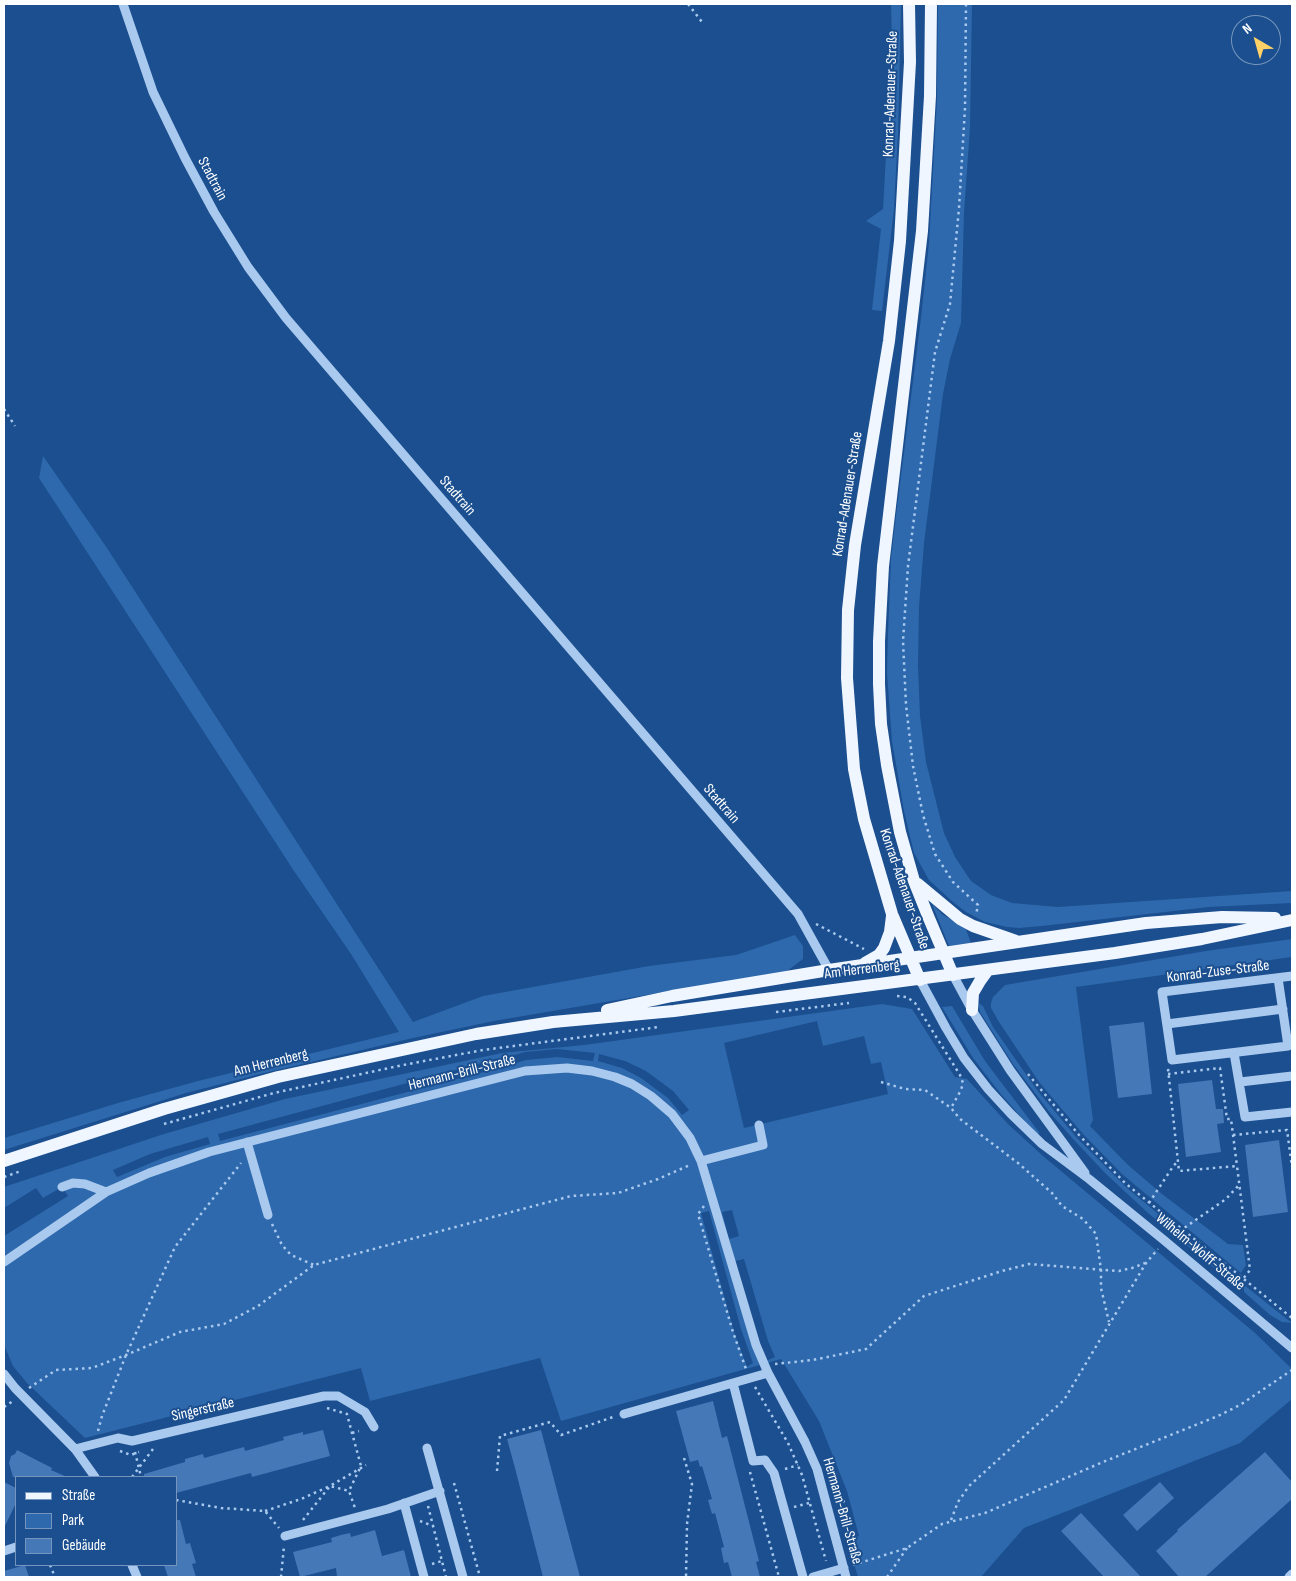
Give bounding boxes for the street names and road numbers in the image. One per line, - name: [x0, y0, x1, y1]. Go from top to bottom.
- street label: Konrad-Adenauer-Straße: [880, 31, 902, 157]
- street label: Stadtrain: [193, 154, 231, 204]
- street label: Konrad-Adenauer-Straße: [829, 430, 867, 558]
- street label: Stadtrain: [435, 473, 479, 519]
- street label: Stadtrain: [699, 781, 743, 827]
- street label: Konrad-Adenauer-Straße: [875, 826, 933, 952]
- street label: Am Herrenberg: [824, 956, 900, 984]
- street label: Konrad-Zuse-Straße: [1166, 957, 1270, 987]
- street label: Am Herrenberg: [232, 1045, 310, 1081]
- street label: Hermann-Brill-Straße: [407, 1051, 517, 1095]
- street label: Wilhelm-Wolff-Straße: [1152, 1209, 1248, 1295]
- street label: Singerstraße: [170, 1394, 236, 1426]
- street label: Hermann-Brill-Straße: [818, 1456, 866, 1566]

